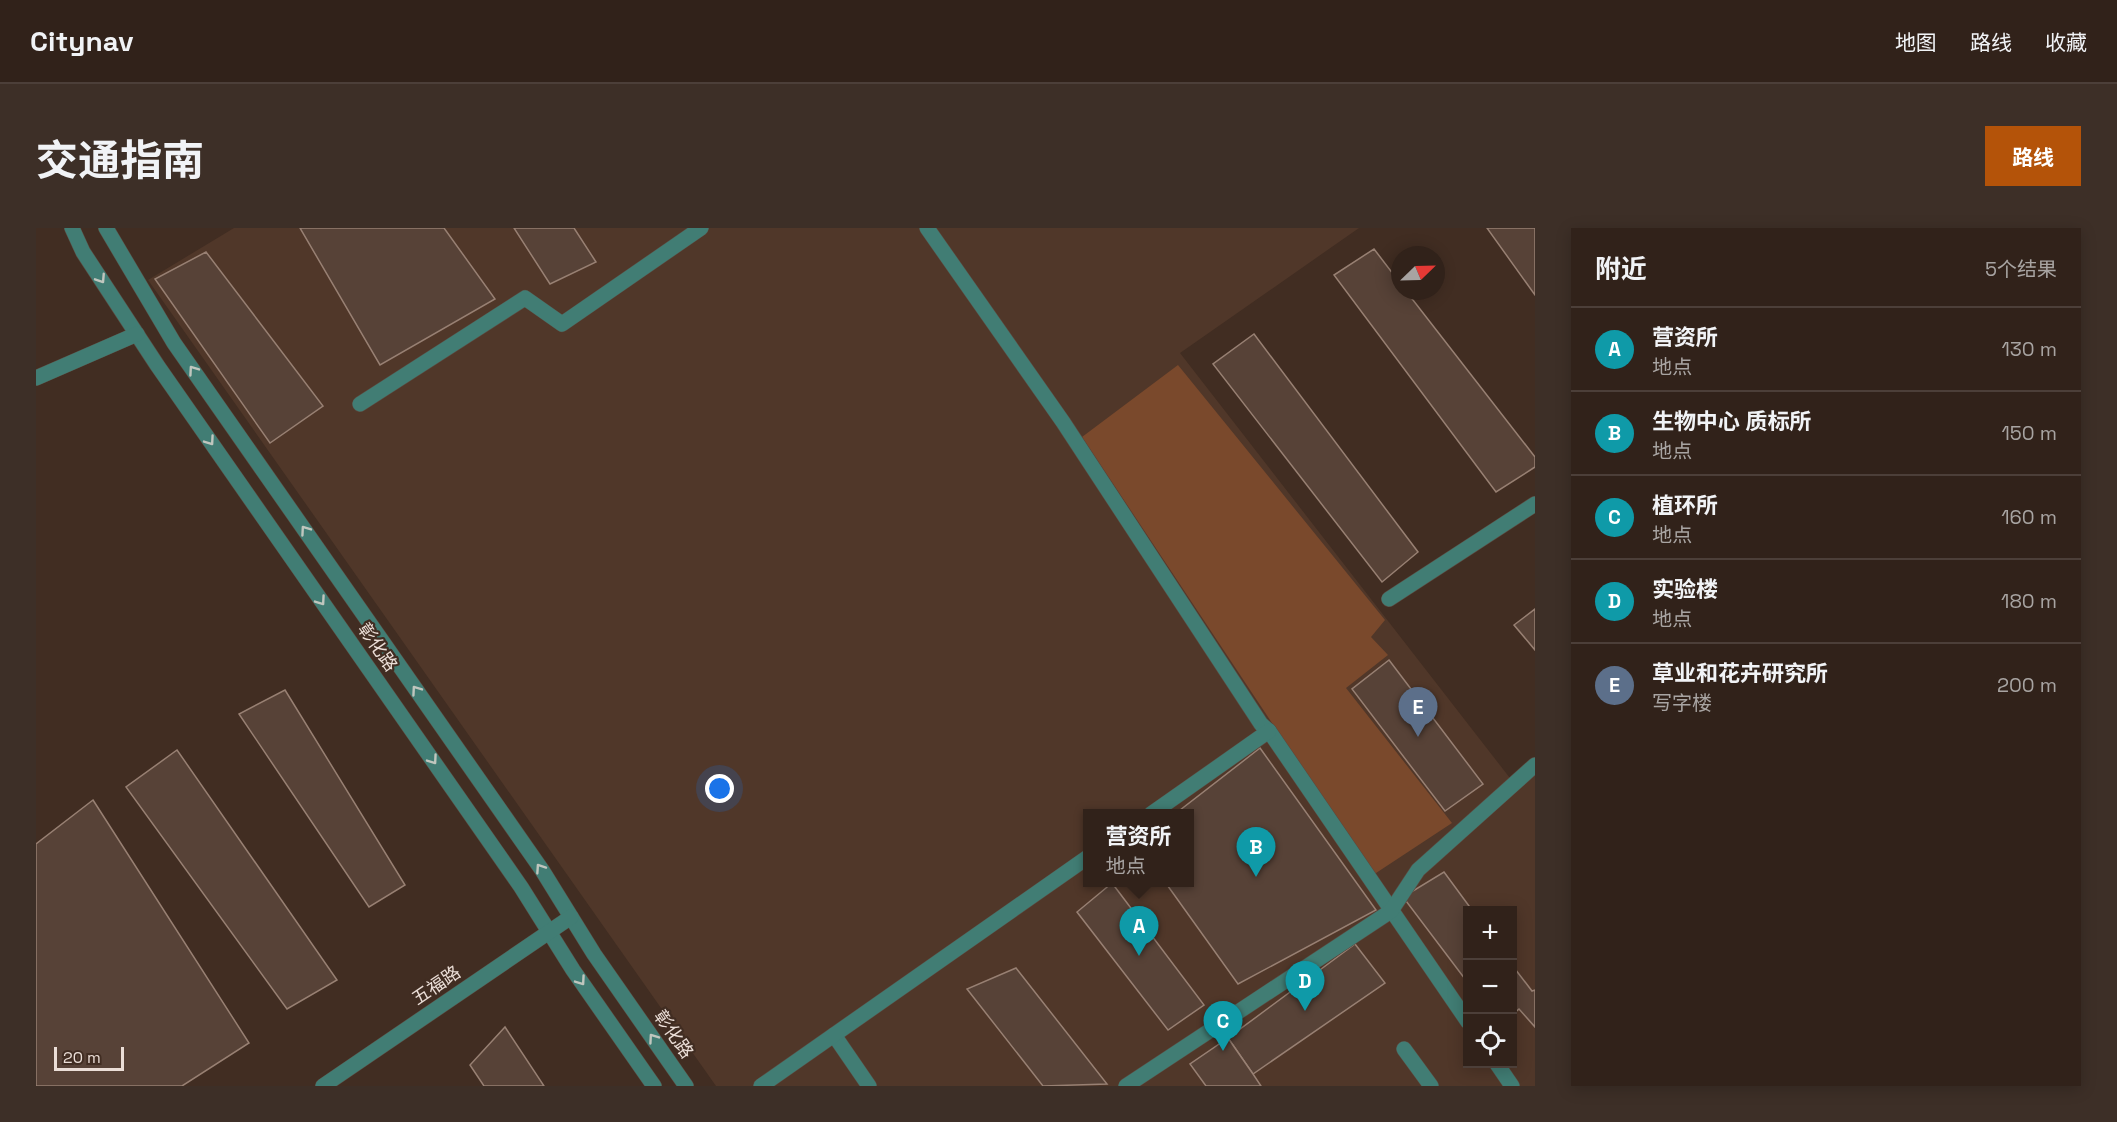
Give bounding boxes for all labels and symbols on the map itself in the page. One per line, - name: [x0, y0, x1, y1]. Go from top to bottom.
- north arrow: [1391, 246, 1445, 300]
- one-way arrow: [94, 272, 105, 283]
- one-way arrow: [189, 366, 200, 377]
- one-way arrow: [203, 434, 214, 445]
- one-way arrow: [301, 526, 312, 537]
- one-way arrow: [314, 594, 325, 605]
- street label: 彰化路: [353, 618, 403, 676]
- one-way arrow: [412, 686, 423, 697]
- pin: E: [1398, 688, 1438, 737]
- one-way arrow: [426, 754, 437, 765]
- your location: [705, 774, 734, 803]
- pin: B: [1236, 828, 1276, 877]
- one-way arrow: [536, 863, 547, 874]
- pin: A: [1120, 906, 1158, 956]
- street label: 五福路: [407, 960, 465, 1010]
- pin: D: [1286, 962, 1324, 1011]
- one-way arrow: [574, 975, 585, 986]
- pin: C: [1204, 1002, 1242, 1051]
- street label: 彰化路: [649, 1005, 699, 1063]
- one-way arrow: [649, 1034, 660, 1045]
- scale bar: [54, 1044, 124, 1072]

